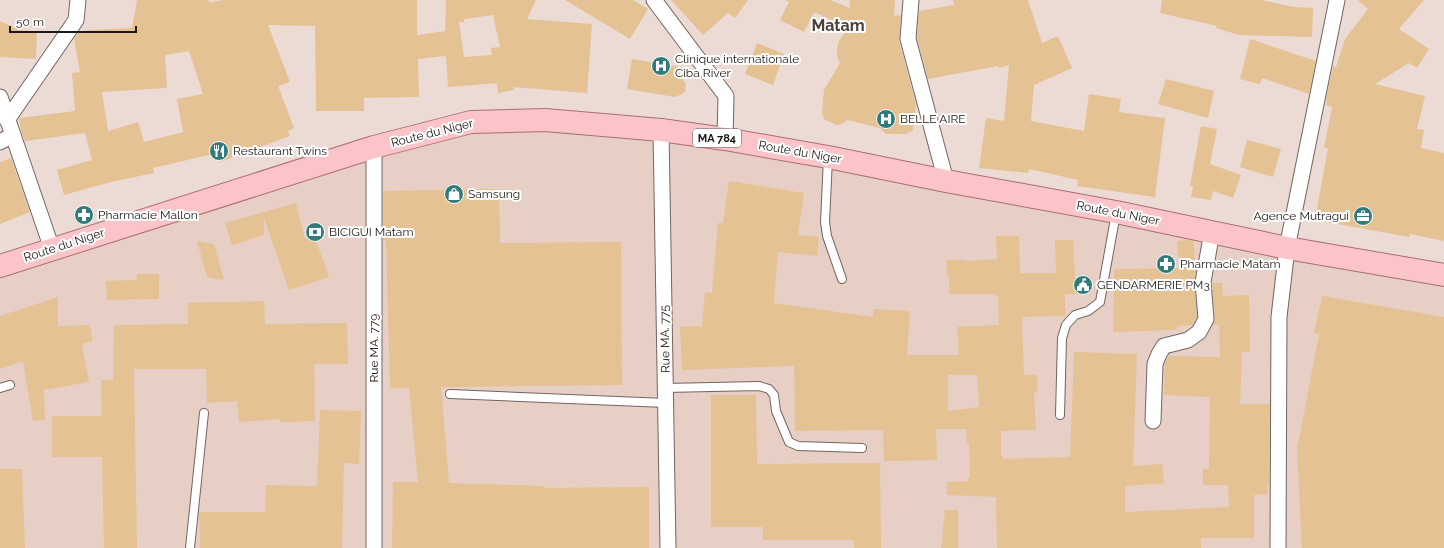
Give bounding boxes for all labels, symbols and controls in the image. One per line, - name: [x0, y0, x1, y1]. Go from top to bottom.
- scale bar: [10, 8, 136, 34]
- text: 50 m: [16, 15, 44, 29]
- district label: Matam: [811, 16, 865, 35]
- place label: Clinique internationale Ciba River: [675, 52, 799, 80]
- hospital icon: Clinique internationale Ciba River: [650, 55, 672, 77]
- hospital icon: BELLE AIRE: [875, 108, 897, 130]
- place label: BELLE AIRE: [900, 112, 966, 126]
- street label: Route du Niger: [389, 116, 475, 150]
- road number: MA 784: [693, 129, 741, 147]
- street label: Route du Niger: [757, 138, 843, 166]
- restaurant icon: Restaurant Twins: [208, 140, 230, 162]
- place label: Restaurant Twins: [233, 144, 327, 158]
- shop icon: Samsung: [443, 183, 465, 205]
- place label: Samsung: [468, 187, 520, 201]
- street label: Route du Niger: [1075, 198, 1161, 228]
- pharmacy icon: Pharmacie Mallon: [73, 204, 95, 226]
- office icon: Agence Mutragui: [1352, 205, 1374, 227]
- place label: Pharmacie Mallon: [98, 208, 198, 222]
- place label: Agence Mutragui: [1253, 209, 1349, 223]
- bank icon: BICIGUI Matam: [304, 221, 326, 243]
- street label: Route du Niger: [22, 225, 107, 265]
- place label: BICIGUI Matam: [329, 225, 413, 239]
- pharmacy icon: Pharmacie Matam: [1155, 253, 1177, 275]
- place label: Pharmacie Matam: [1180, 257, 1281, 271]
- public building icon: GENDARMERIE PM3: [1072, 274, 1094, 296]
- place label: GENDARMERIE PM3: [1097, 278, 1210, 292]
- street label: Rue MA. 775: [657, 304, 673, 373]
- street label: Rue MA. 779: [367, 314, 381, 382]

